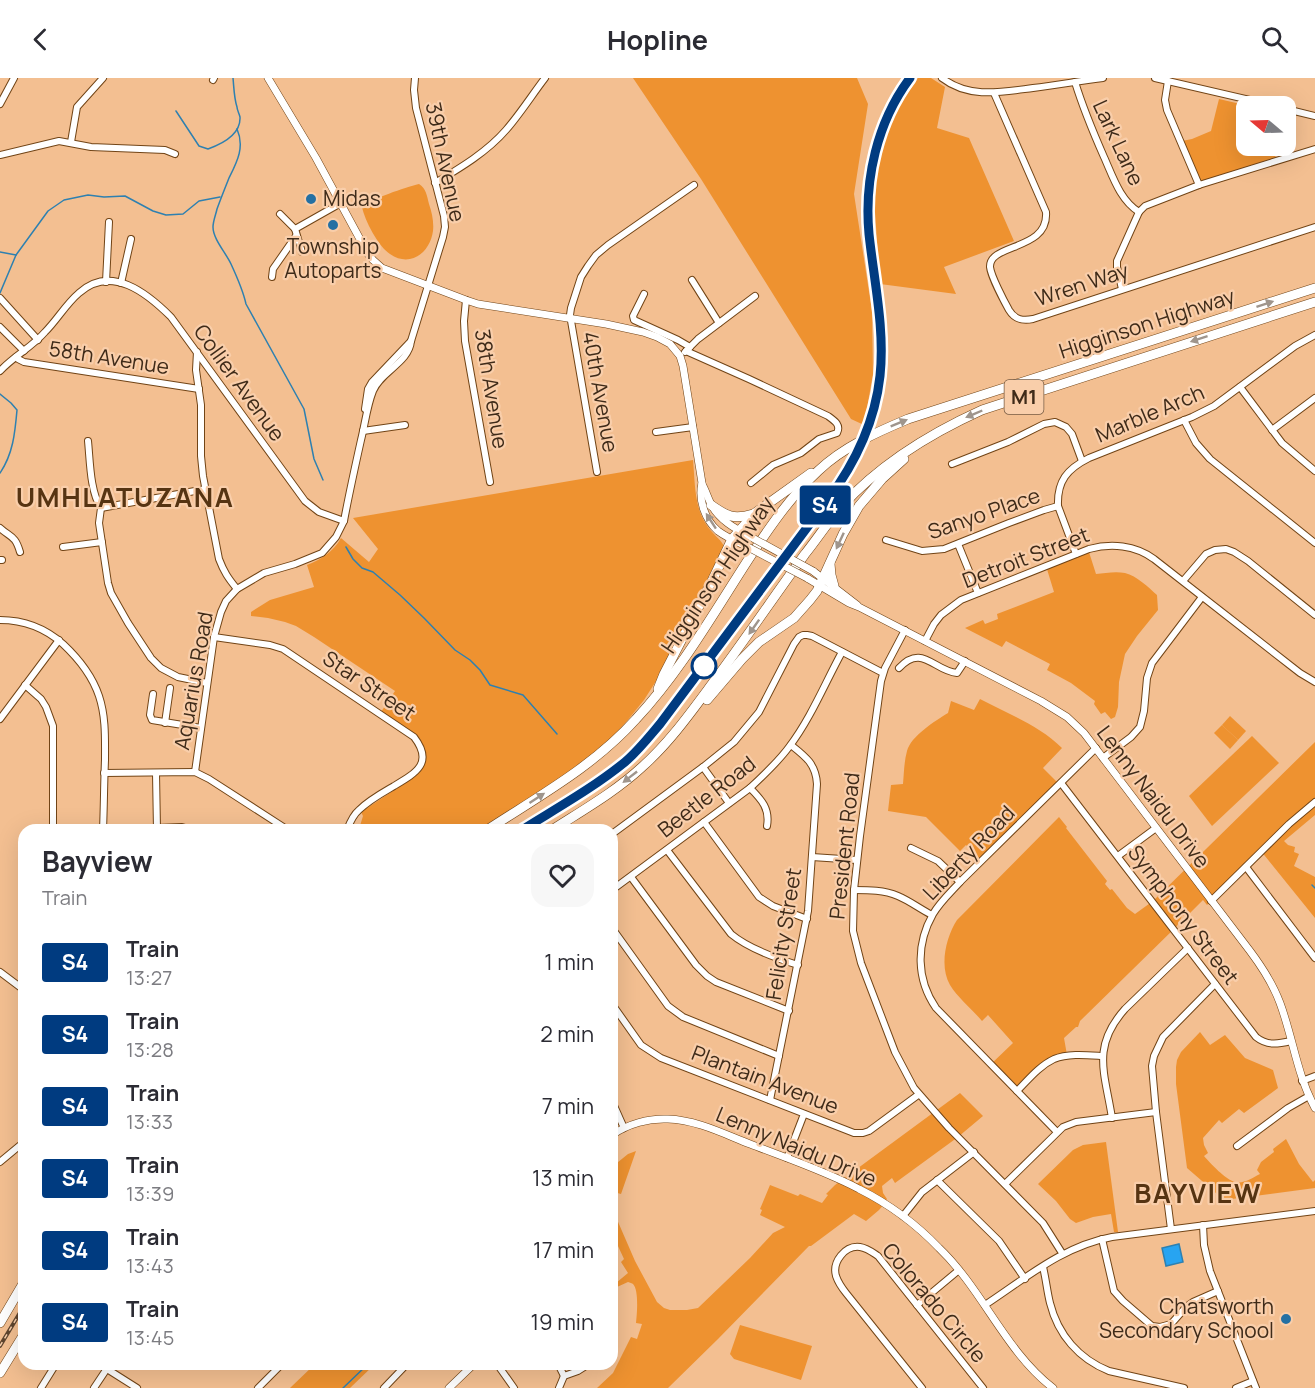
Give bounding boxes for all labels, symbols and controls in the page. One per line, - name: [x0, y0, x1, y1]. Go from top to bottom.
- text: Hopline: [607, 21, 708, 58]
- icon: back: [24, 23, 57, 56]
- icon: search: [1258, 23, 1291, 56]
- street label: Lark Lane: [1087, 95, 1151, 190]
- north arrow: [1236, 96, 1296, 156]
- map controls: [1236, 96, 1296, 156]
- street label: 39th Avenue: [420, 99, 472, 224]
- place label: Midas: [323, 184, 381, 212]
- marker: Midas: [304, 192, 318, 206]
- marker: Township Autoparts: [326, 218, 340, 232]
- place label: Township Autoparts: [284, 232, 382, 284]
- street label: Wren Way: [1031, 256, 1132, 312]
- street label: Higginson Highway: [1055, 281, 1238, 365]
- one-way arrow: [1256, 299, 1274, 309]
- street label: Collier Avenue: [188, 318, 292, 447]
- street label: 38th Avenue: [469, 327, 515, 451]
- street label: 40th Avenue: [577, 329, 625, 454]
- street label: 58th Avenue: [47, 334, 171, 380]
- one-way arrow: [1190, 335, 1208, 345]
- street label: Marble Arch: [1091, 378, 1208, 449]
- road number: M1: [1004, 380, 1044, 414]
- one-way arrow: [965, 409, 983, 419]
- one-way arrow: [891, 418, 909, 428]
- district label: UMHLATUZANA: [16, 478, 234, 515]
- street label: Sanyo Place: [924, 481, 1043, 545]
- line badge: S4: [798, 486, 852, 524]
- street label: Higginson Highway: [654, 491, 780, 658]
- text: S4: [812, 491, 838, 519]
- one-way arrow: [705, 513, 717, 529]
- street label: Detroit Street: [958, 520, 1093, 594]
- one-way arrow: [834, 532, 844, 550]
- street label: Aquarius Road: [167, 610, 219, 752]
- one-way arrow: [748, 618, 760, 634]
- street label: Star Street: [318, 644, 422, 727]
- unlabelled marker: [691, 653, 717, 679]
- street label: Lenny Naidu Drive: [1091, 719, 1217, 873]
- street label: Beetle Road: [652, 749, 761, 843]
- one-way arrow: [622, 770, 638, 783]
- street label: President Road: [822, 771, 866, 921]
- one-way arrow: [528, 792, 544, 804]
- street label: Liberty Road: [916, 799, 1020, 906]
- street label: Symphony Street: [1122, 839, 1246, 990]
- text: Bayview: [42, 842, 153, 880]
- button: heart: [531, 844, 594, 907]
- street label: Felicity Street: [759, 866, 807, 1002]
- text: Train: [42, 884, 87, 911]
- text: Train: [126, 934, 179, 964]
- text: 1 min: [544, 947, 594, 977]
- text: S4: [62, 948, 88, 976]
- text: 13:27: [126, 964, 172, 991]
- text: Train: [126, 1006, 179, 1036]
- text: 2 min: [540, 1019, 594, 1049]
- text: S4: [62, 1020, 88, 1048]
- text: 13:28: [126, 1036, 174, 1063]
- street label: Plantain Avenue: [688, 1038, 843, 1120]
- text: Train: [126, 1078, 179, 1108]
- text: 7 min: [542, 1091, 594, 1121]
- text: S4: [62, 1092, 88, 1120]
- street label: Lenny Naidu Drive: [712, 1100, 881, 1193]
- text: 13:33: [126, 1108, 173, 1135]
- text: Train: [126, 1150, 179, 1180]
- text: 13 min: [532, 1163, 594, 1193]
- text: S4: [62, 1164, 88, 1192]
- district label: BAYVIEW: [1134, 1174, 1262, 1211]
- text: 13:39: [126, 1180, 174, 1207]
- text: Train: [126, 1222, 179, 1252]
- text: 17 min: [533, 1235, 594, 1265]
- text: S4: [62, 1236, 88, 1264]
- street label: Colorado Circle: [876, 1237, 993, 1368]
- text: 13:43: [126, 1252, 174, 1279]
- place label: Chatsworth Secondary School: [1099, 1292, 1274, 1344]
- text: Train: [126, 1294, 179, 1324]
- text: 19 min: [531, 1307, 594, 1337]
- text: S4: [62, 1308, 88, 1336]
- marker: Chatsworth Secondary School: [1279, 1312, 1293, 1326]
- text: 13:45: [126, 1324, 174, 1351]

